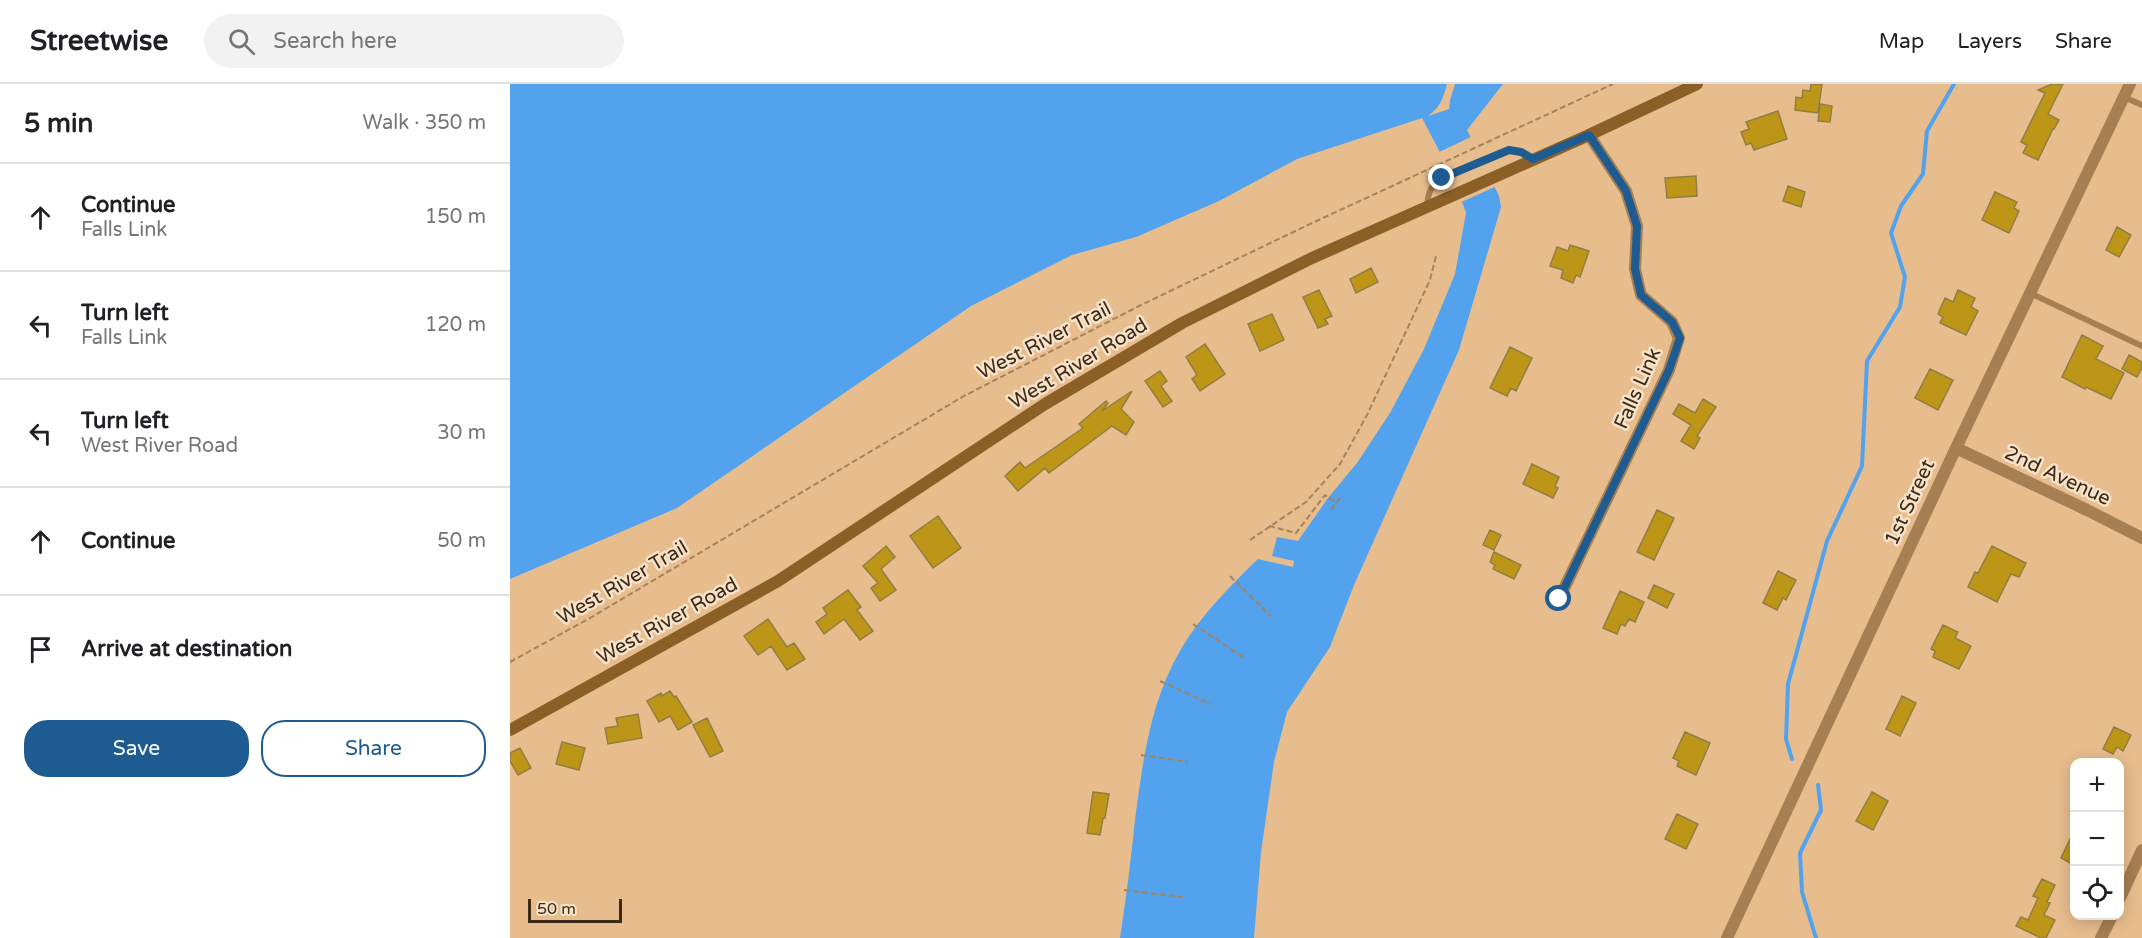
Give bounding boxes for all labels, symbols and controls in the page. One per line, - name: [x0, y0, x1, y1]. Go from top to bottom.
- search box: [204, 14, 624, 68]
- text: Streetwise: [30, 24, 168, 58]
- icon: search: [225, 25, 258, 58]
- text: Search here: [273, 28, 397, 54]
- text: Map: [1879, 29, 1924, 54]
- text: Layers: [1957, 29, 2022, 54]
- text: Share: [2055, 29, 2112, 54]
- text: 5 min: [24, 108, 93, 139]
- text: Walk · 350 m: [363, 111, 486, 135]
- route end: [1428, 164, 1454, 190]
- text: Continue: [81, 192, 176, 218]
- icon: ahead: [24, 201, 57, 234]
- text: 150 m: [425, 205, 486, 229]
- text: Falls Link: [81, 218, 167, 242]
- street label: West River Trail: [974, 297, 1115, 385]
- text: Turn left: [81, 300, 169, 326]
- icon: left: [24, 309, 57, 342]
- text: 120 m: [425, 313, 486, 337]
- street label: West River Road: [1005, 313, 1152, 415]
- text: Falls Link: [81, 326, 167, 350]
- street label: Falls Link: [1609, 344, 1666, 433]
- text: Turn left: [81, 408, 169, 434]
- icon: left: [24, 417, 57, 450]
- text: 30 m: [437, 421, 486, 445]
- text: West River Road: [81, 434, 238, 458]
- street label: 2nd Avenue: [2001, 441, 2114, 511]
- street label: 1st Street: [1880, 455, 1940, 549]
- icon: ahead: [24, 525, 57, 558]
- text: Continue: [81, 528, 176, 554]
- text: 50 m: [437, 529, 486, 553]
- street label: West River Trail: [553, 536, 692, 630]
- street label: West River Road: [593, 572, 742, 669]
- route start: [1545, 585, 1571, 611]
- icon: arrive: [24, 633, 57, 666]
- text: Arrive at destination: [81, 636, 292, 662]
- button: Save: [24, 720, 249, 777]
- button: Share: [261, 720, 486, 777]
- map controls: [2070, 758, 2124, 920]
- button: +: [2070, 758, 2124, 812]
- button: −: [2070, 812, 2124, 866]
- button: locate: [2070, 866, 2124, 920]
- scale bar: [528, 896, 622, 924]
- text: 50 m: [537, 899, 576, 919]

